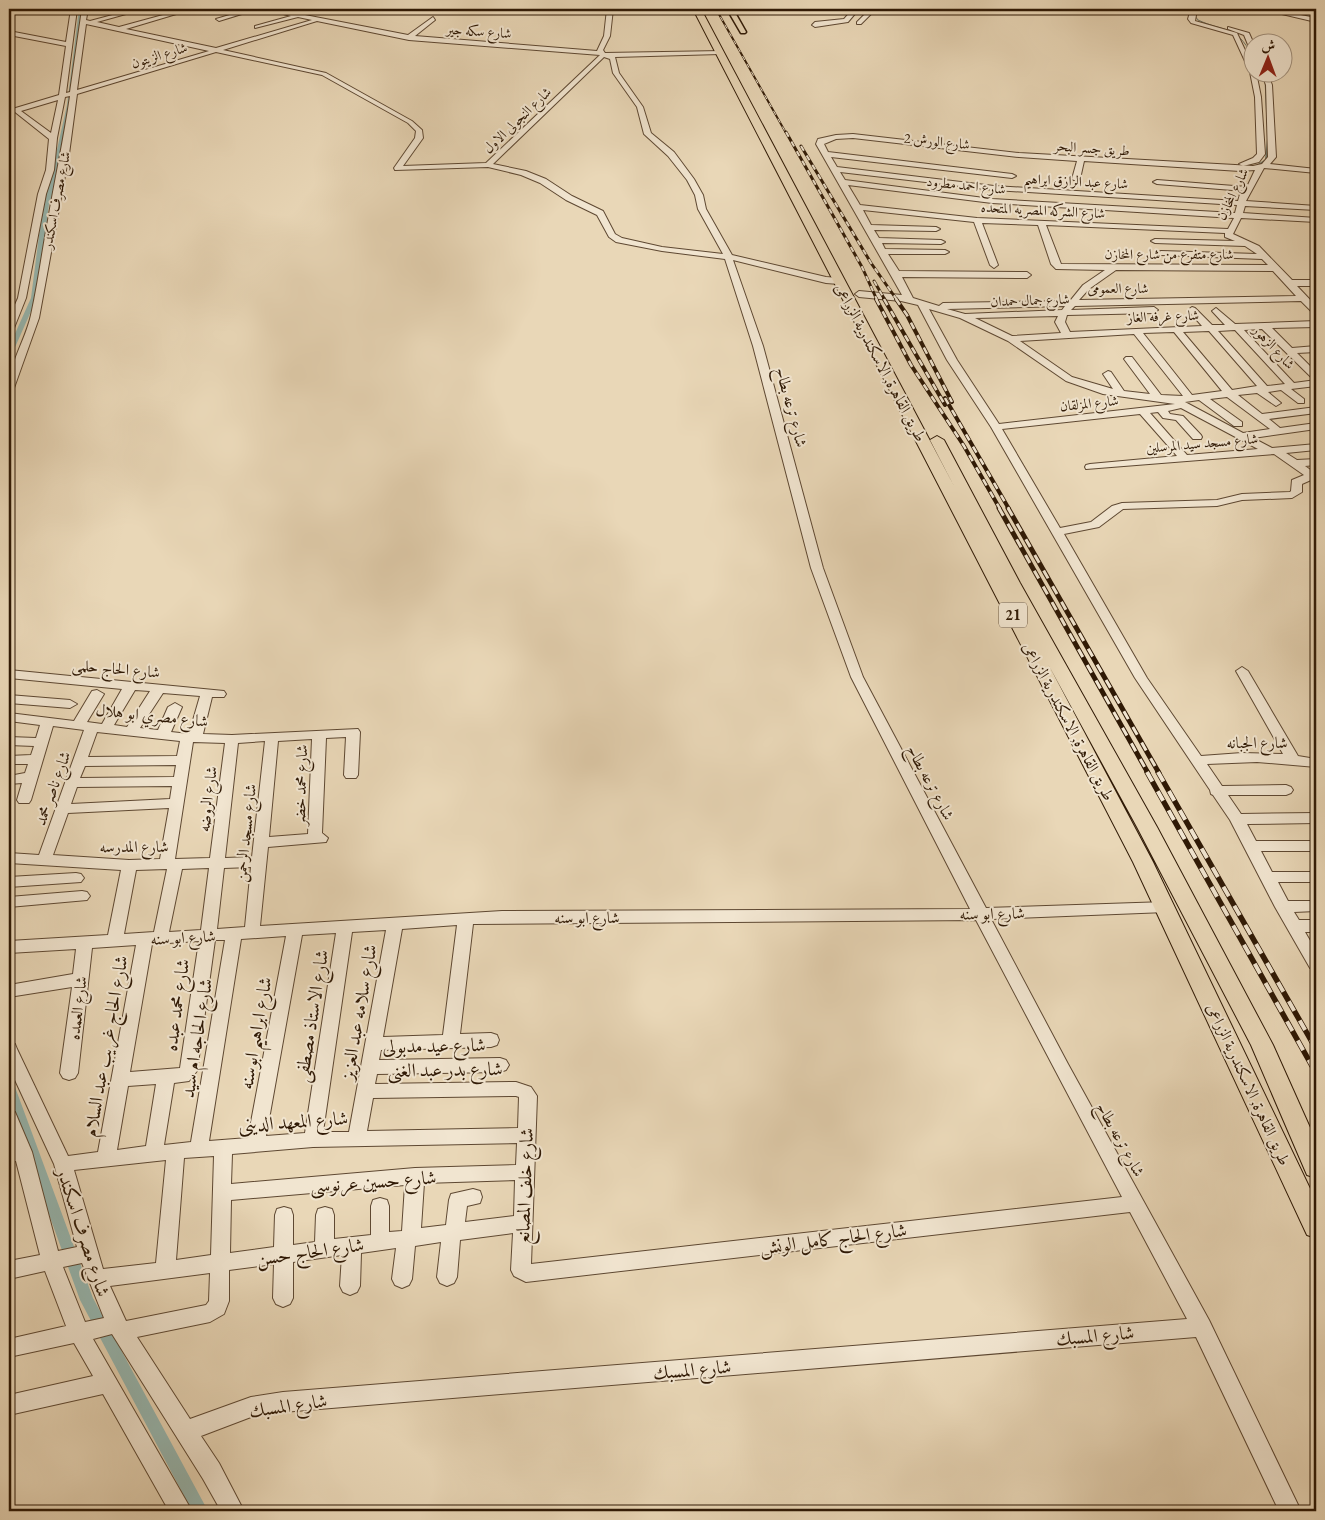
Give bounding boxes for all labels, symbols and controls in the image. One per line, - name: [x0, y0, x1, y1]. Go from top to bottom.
- street label: شارع سكه جير: [444, 20, 512, 45]
- north arrow: [1242, 32, 1292, 82]
- text: ش: [1261, 36, 1275, 54]
- street label: شارع الزيتون: [129, 38, 190, 75]
- street label: شارع النجولى الاول: [479, 83, 557, 159]
- street label: شارع الورش 2: [903, 129, 971, 156]
- street label: طريق جسر البحر: [1052, 136, 1130, 161]
- street label: شارع مصرف اسكندر: [37, 150, 77, 253]
- street label: شارع المخازن: [1212, 165, 1255, 224]
- street label: شارع عبد الرازق ابراهيم: [1023, 169, 1129, 198]
- street label: شارع احمد مطرود: [925, 172, 1007, 201]
- street label: شارع الشركه المصريه المتحده: [980, 198, 1106, 225]
- street label: شارع متفرع من شارع المخازن: [1104, 245, 1234, 266]
- street label: طريق القاهرة, الاسكندرية الزراعى: [830, 279, 931, 445]
- street label: شارع العمومى: [1087, 279, 1149, 300]
- street label: شارع جمال حمدان: [990, 290, 1070, 313]
- street label: شارع غرفه الغاز: [1125, 306, 1199, 329]
- street label: شارع الزهور: [1245, 320, 1299, 375]
- street label: شارع ترعه بطاح: [767, 365, 812, 451]
- street label: شارع المزلقان: [1059, 391, 1120, 418]
- street label: شارع مسجد سيد المرسلين: [1145, 429, 1259, 460]
- road number: 21: [999, 602, 1027, 628]
- street label: طريق القاهرة, الاسكندرية الزراعى: [1018, 638, 1119, 804]
- street label: شارع الحاج حلمى: [71, 654, 161, 687]
- street label: شارع مصري ابو هلال: [94, 699, 209, 735]
- street label: شارع الجبانه: [1226, 732, 1288, 756]
- street label: شارع ترعه بطاح: [898, 741, 959, 825]
- street label: شارع محمد خضر: [289, 744, 315, 828]
- street label: شارع ناصر محمد: [29, 748, 78, 829]
- street label: شارع الروضه: [193, 765, 225, 834]
- street label: شارع مسجد الرحمن: [230, 783, 264, 884]
- street label: شارع المدرسه: [99, 836, 169, 860]
- street label: شارع ابو سنه: [959, 902, 1025, 928]
- street label: شارع ابو سنه: [554, 907, 620, 931]
- street label: شارع ابو سنه: [150, 925, 216, 953]
- street label: شارع سلامه عبد العزيز: [334, 942, 386, 1084]
- street label: شارع الاستاذ مصطفى: [289, 948, 337, 1085]
- street label: شارع الحاج غريب عبد السلام: [77, 953, 139, 1140]
- street label: شارع محمد عبده: [158, 957, 198, 1053]
- street label: شارع العمده: [63, 975, 95, 1041]
- street label: شارع ابراهيم ابوسنه: [233, 975, 285, 1093]
- street label: شارع الحاجه ام سيد: [175, 977, 222, 1100]
- street label: طريق القاهرة, الاسكندرية الزراعى: [1202, 1000, 1295, 1169]
- street label: شارع عيد مدبولى: [382, 1032, 486, 1062]
- street label: شارع بدر عبد الغنى: [387, 1056, 503, 1086]
- street label: شارع ترعه بطاح: [1088, 1098, 1150, 1182]
- street label: شارع المعهد الدينى: [237, 1105, 349, 1141]
- street label: شارع خلف المصانع: [510, 1127, 544, 1245]
- street label: شارع مصرف اسكندر: [47, 1163, 116, 1301]
- street label: شارع حسين عرنوسى: [309, 1165, 437, 1201]
- street label: شارع الحاج كامل الونش: [758, 1217, 909, 1265]
- street label: شارع الحاج حسن: [255, 1232, 366, 1276]
- street label: شارع المسبك: [1055, 1320, 1136, 1354]
- street label: شارع المسبك: [652, 1354, 733, 1388]
- street label: شارع المسبك: [247, 1388, 329, 1426]

